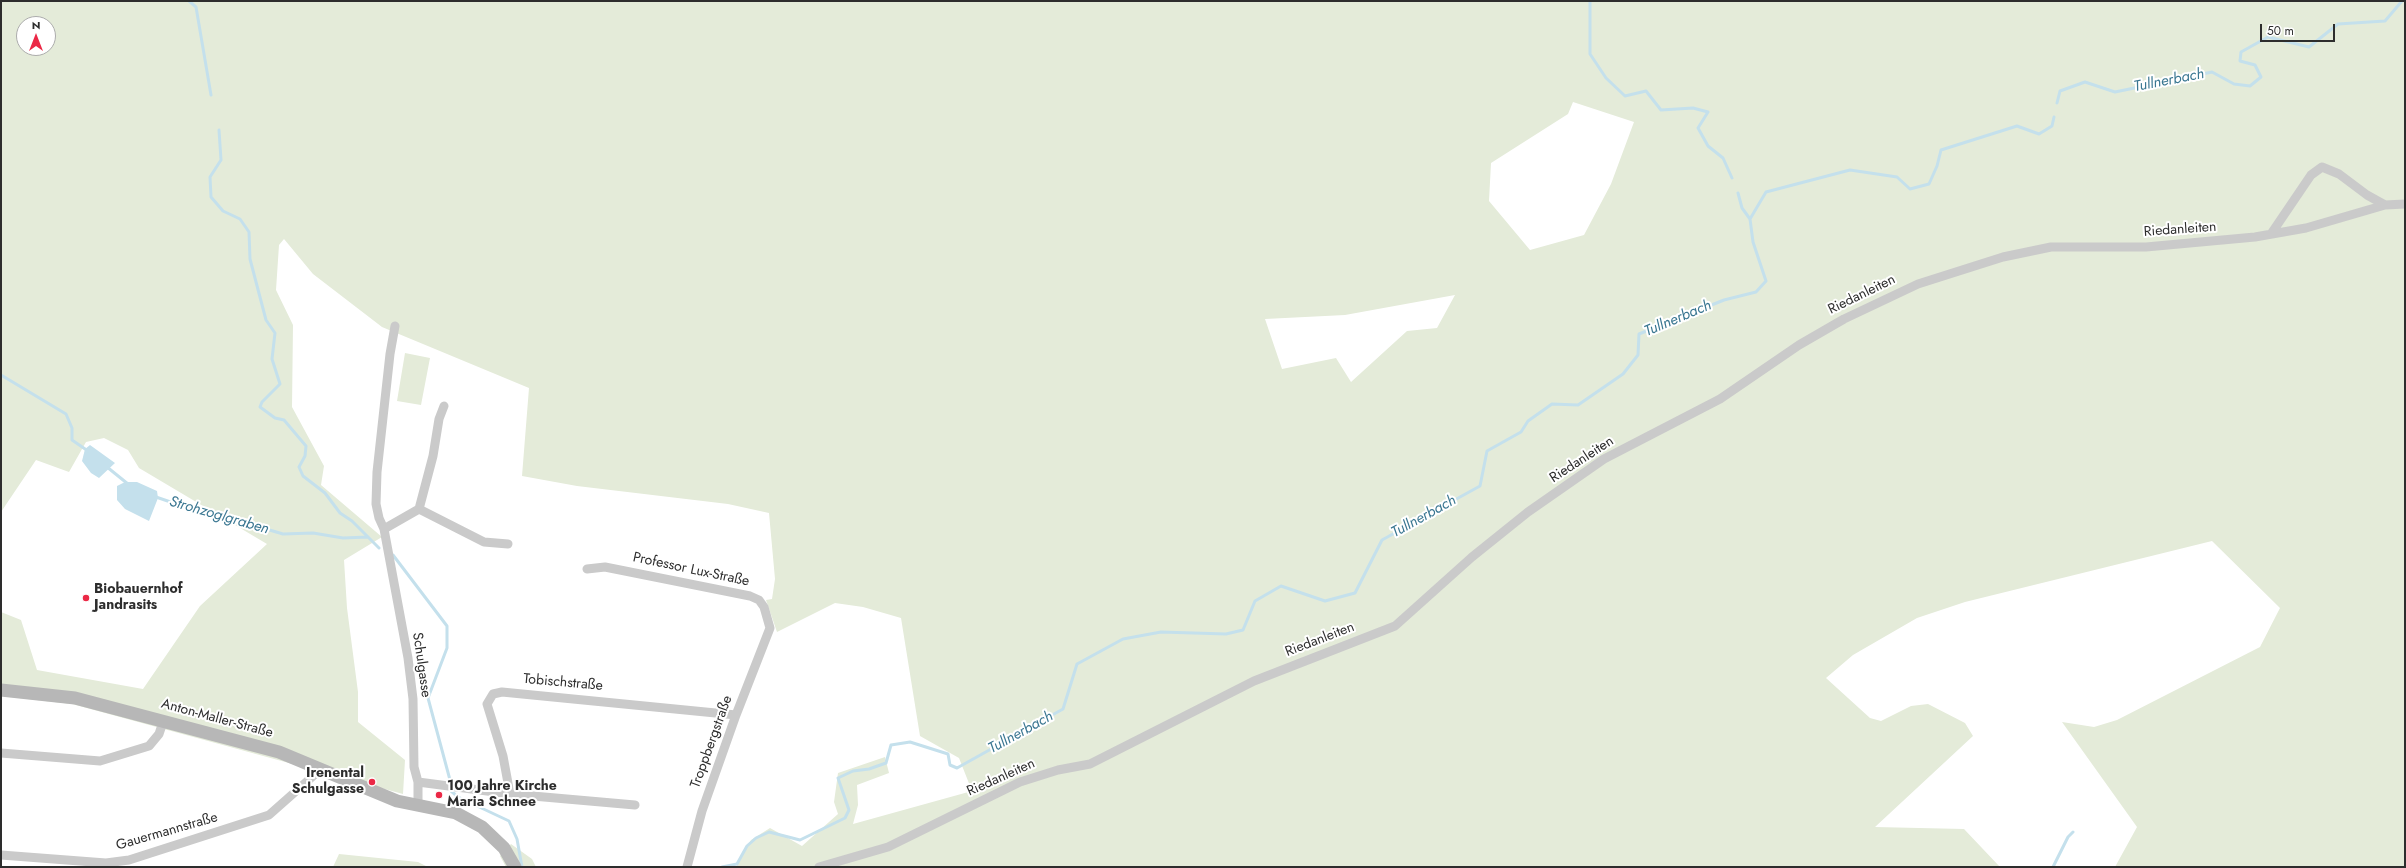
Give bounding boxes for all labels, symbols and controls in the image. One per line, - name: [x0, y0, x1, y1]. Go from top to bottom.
- north arrow: [16, 16, 56, 56]
- scale bar: [2262, 16, 2337, 42]
- text: N: [32, 17, 40, 33]
- text: 50 m: [2267, 22, 2294, 40]
- water label: Tullnerbach: [2132, 65, 2206, 97]
- street label: Riedanleiten: [2143, 219, 2217, 241]
- street label: Riedanleiten: [1826, 272, 1898, 318]
- water label: Tullnerbach: [1642, 297, 1714, 341]
- street label: Riedanleiten: [1547, 433, 1617, 487]
- water label: Tullnerbach: [1388, 492, 1460, 542]
- water label: Strohzoglgraben: [167, 493, 271, 539]
- street label: Professor Lux-Straße: [631, 549, 751, 591]
- place label: Biobauernhof Jandrasits: [94, 582, 183, 614]
- marker: Biobauernhof Jandrasits: [81, 593, 91, 603]
- street label: Riedanleiten: [1283, 619, 1357, 661]
- street label: Schulgasse: [408, 631, 434, 699]
- street label: Tobischstraße: [523, 671, 603, 695]
- street label: Troppbergstraße: [688, 694, 736, 790]
- street label: Anton-Maller-Straße: [159, 696, 275, 742]
- water label: Tullnerbach: [985, 708, 1057, 758]
- street label: Riedanleiten: [964, 756, 1038, 800]
- place label: Irenental Schulgasse: [292, 766, 364, 798]
- marker: Irenental Schulgasse: [367, 777, 377, 787]
- place label: 100 Jahre Kirche Maria Schnee: [447, 779, 557, 812]
- marker: 100 Jahre Kirche Maria Schnee: [434, 790, 444, 800]
- street label: Gauermannstraße: [114, 809, 220, 855]

